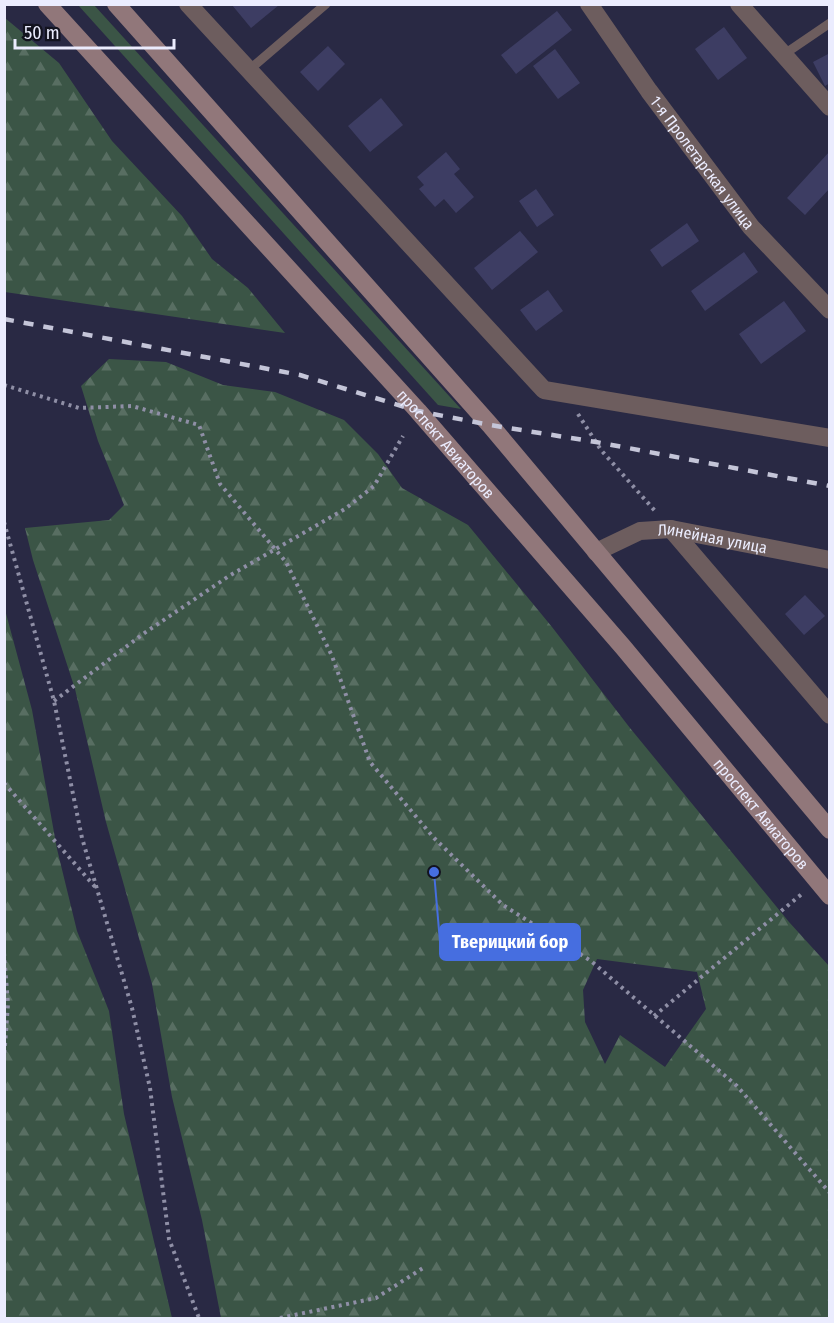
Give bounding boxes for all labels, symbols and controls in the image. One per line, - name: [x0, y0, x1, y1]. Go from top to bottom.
- scale bar: [15, 12, 174, 50]
- text: 50 m: [24, 22, 60, 44]
- street label: 1-я Пролетарская улица: [646, 92, 759, 233]
- street label: проспект Авиаторов: [393, 385, 499, 502]
- street label: Линейная улица: [657, 519, 769, 557]
- street label: проспект Авиаторов: [710, 754, 813, 873]
- callout: Тверицкий бор: [440, 924, 580, 960]
- text: Тверицкий бор: [452, 931, 568, 953]

